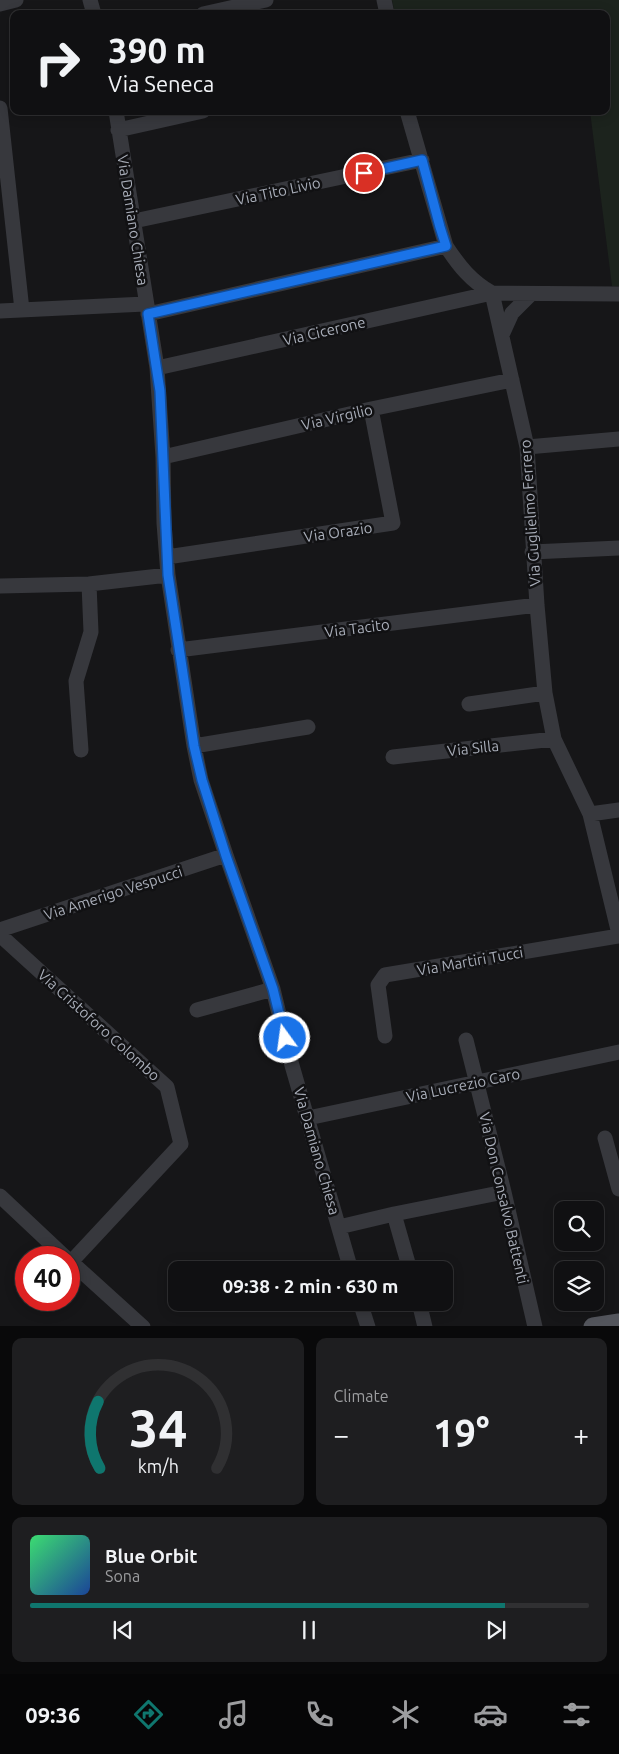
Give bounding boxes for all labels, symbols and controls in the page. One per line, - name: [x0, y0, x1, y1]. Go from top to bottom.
- icon: right: [25, 30, 90, 95]
- text: 390 m: [108, 30, 206, 70]
- text: Via Seneca: [108, 71, 214, 96]
- pin: [343, 152, 385, 194]
- street label: Via Damiano Chiesa: [114, 153, 152, 287]
- icon: arrive: [350, 159, 378, 187]
- street label: Via Tito Livio: [234, 174, 322, 208]
- street label: Via Cicerone: [281, 313, 367, 349]
- street label: Via Virgilio: [300, 401, 374, 433]
- street label: Via Guglielmo Ferrero: [516, 439, 544, 587]
- street label: Via Orazio: [303, 519, 373, 545]
- street label: Via Tacito: [323, 616, 391, 640]
- street label: Via Silla: [446, 737, 500, 759]
- street label: Via Amerigo Vespucci: [42, 863, 184, 923]
- street label: Via Martiri Tucci: [416, 943, 524, 979]
- street label: Via Cristoforo Colombo: [35, 966, 163, 1084]
- position arrow: [258, 1011, 310, 1063]
- street label: Via Lucrezio Caro: [404, 1065, 522, 1105]
- street label: Via Damiano Chiesa: [291, 1085, 343, 1217]
- street label: Via Don Consalvo Battenti: [476, 1110, 532, 1286]
- map controls: [554, 1201, 604, 1311]
- button: search: [554, 1201, 604, 1251]
- speed limit sign: 40: [15, 1246, 80, 1311]
- button: layers: [554, 1261, 604, 1311]
- text: 09:38 · 2 min · 630 m: [223, 1275, 398, 1297]
- text: Climate: [334, 1387, 389, 1405]
- text: 34: [128, 1399, 187, 1457]
- text: 19°: [433, 1412, 489, 1454]
- text: −: [334, 1419, 349, 1450]
- text: +: [573, 1419, 589, 1450]
- text: km/h: [137, 1456, 178, 1476]
- text: Blue Orbit: [105, 1545, 198, 1567]
- text: Sona: [105, 1567, 140, 1585]
- icon: previous: [109, 1616, 137, 1644]
- icon: pause: [295, 1616, 323, 1644]
- icon: next: [482, 1616, 510, 1644]
- icon: directions: [131, 1697, 166, 1732]
- icon: music: [216, 1697, 251, 1732]
- icon: phone: [302, 1697, 337, 1732]
- icon: climate: [388, 1697, 423, 1732]
- icon: car: [473, 1697, 508, 1732]
- icon: filters: [559, 1697, 594, 1732]
- text: 09:36: [25, 1702, 80, 1727]

